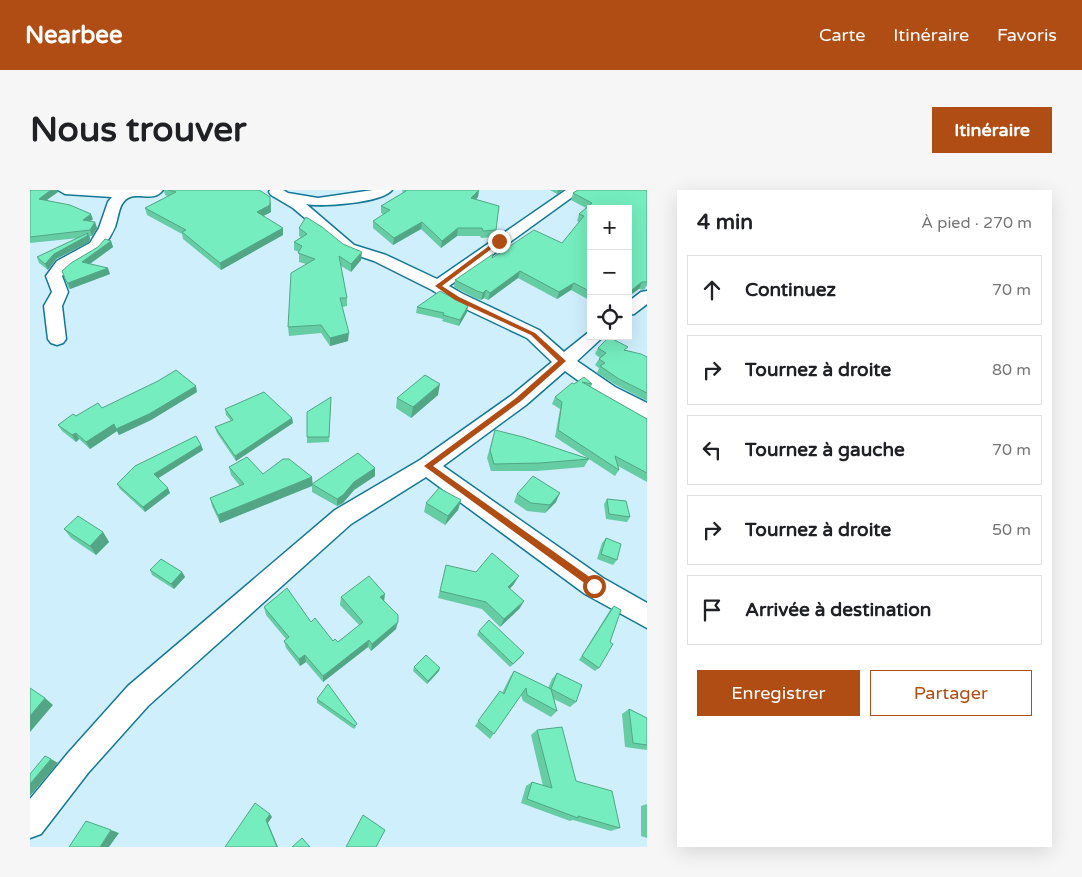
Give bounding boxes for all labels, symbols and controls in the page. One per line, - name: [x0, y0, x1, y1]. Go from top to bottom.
- text: Nearbee: [25, 21, 123, 50]
- text: Carte: [819, 24, 865, 46]
- text: Itinéraire: [893, 24, 969, 46]
- text: Favoris: [997, 24, 1057, 46]
- button: Itinéraire: [932, 107, 1052, 153]
- text: Nous trouver: [30, 109, 246, 151]
- map controls: [587, 205, 632, 340]
- button: +: [587, 205, 632, 250]
- text: 4 min: [697, 210, 753, 235]
- text: À pied · 270 m: [921, 213, 1032, 233]
- route end: [488, 230, 511, 253]
- button: −: [587, 250, 632, 295]
- icon: ahead: [698, 276, 726, 304]
- text: Continuez: [745, 279, 836, 301]
- text: 70 m: [992, 280, 1031, 300]
- button: locate: [587, 295, 632, 340]
- icon: right: [698, 356, 726, 384]
- text: Tournez à droite: [745, 359, 891, 381]
- text: 80 m: [992, 360, 1031, 380]
- icon: left: [698, 436, 726, 464]
- text: Tournez à gauche: [745, 439, 905, 461]
- text: 70 m: [992, 440, 1031, 460]
- icon: right: [698, 516, 726, 544]
- text: Tournez à droite: [745, 519, 891, 541]
- text: 50 m: [992, 520, 1031, 540]
- route start: [583, 575, 606, 598]
- icon: arrive: [698, 596, 726, 624]
- text: Arrivée à destination: [745, 599, 931, 621]
- button: Enregistrer: [697, 670, 860, 716]
- button: Partager: [870, 670, 1032, 716]

